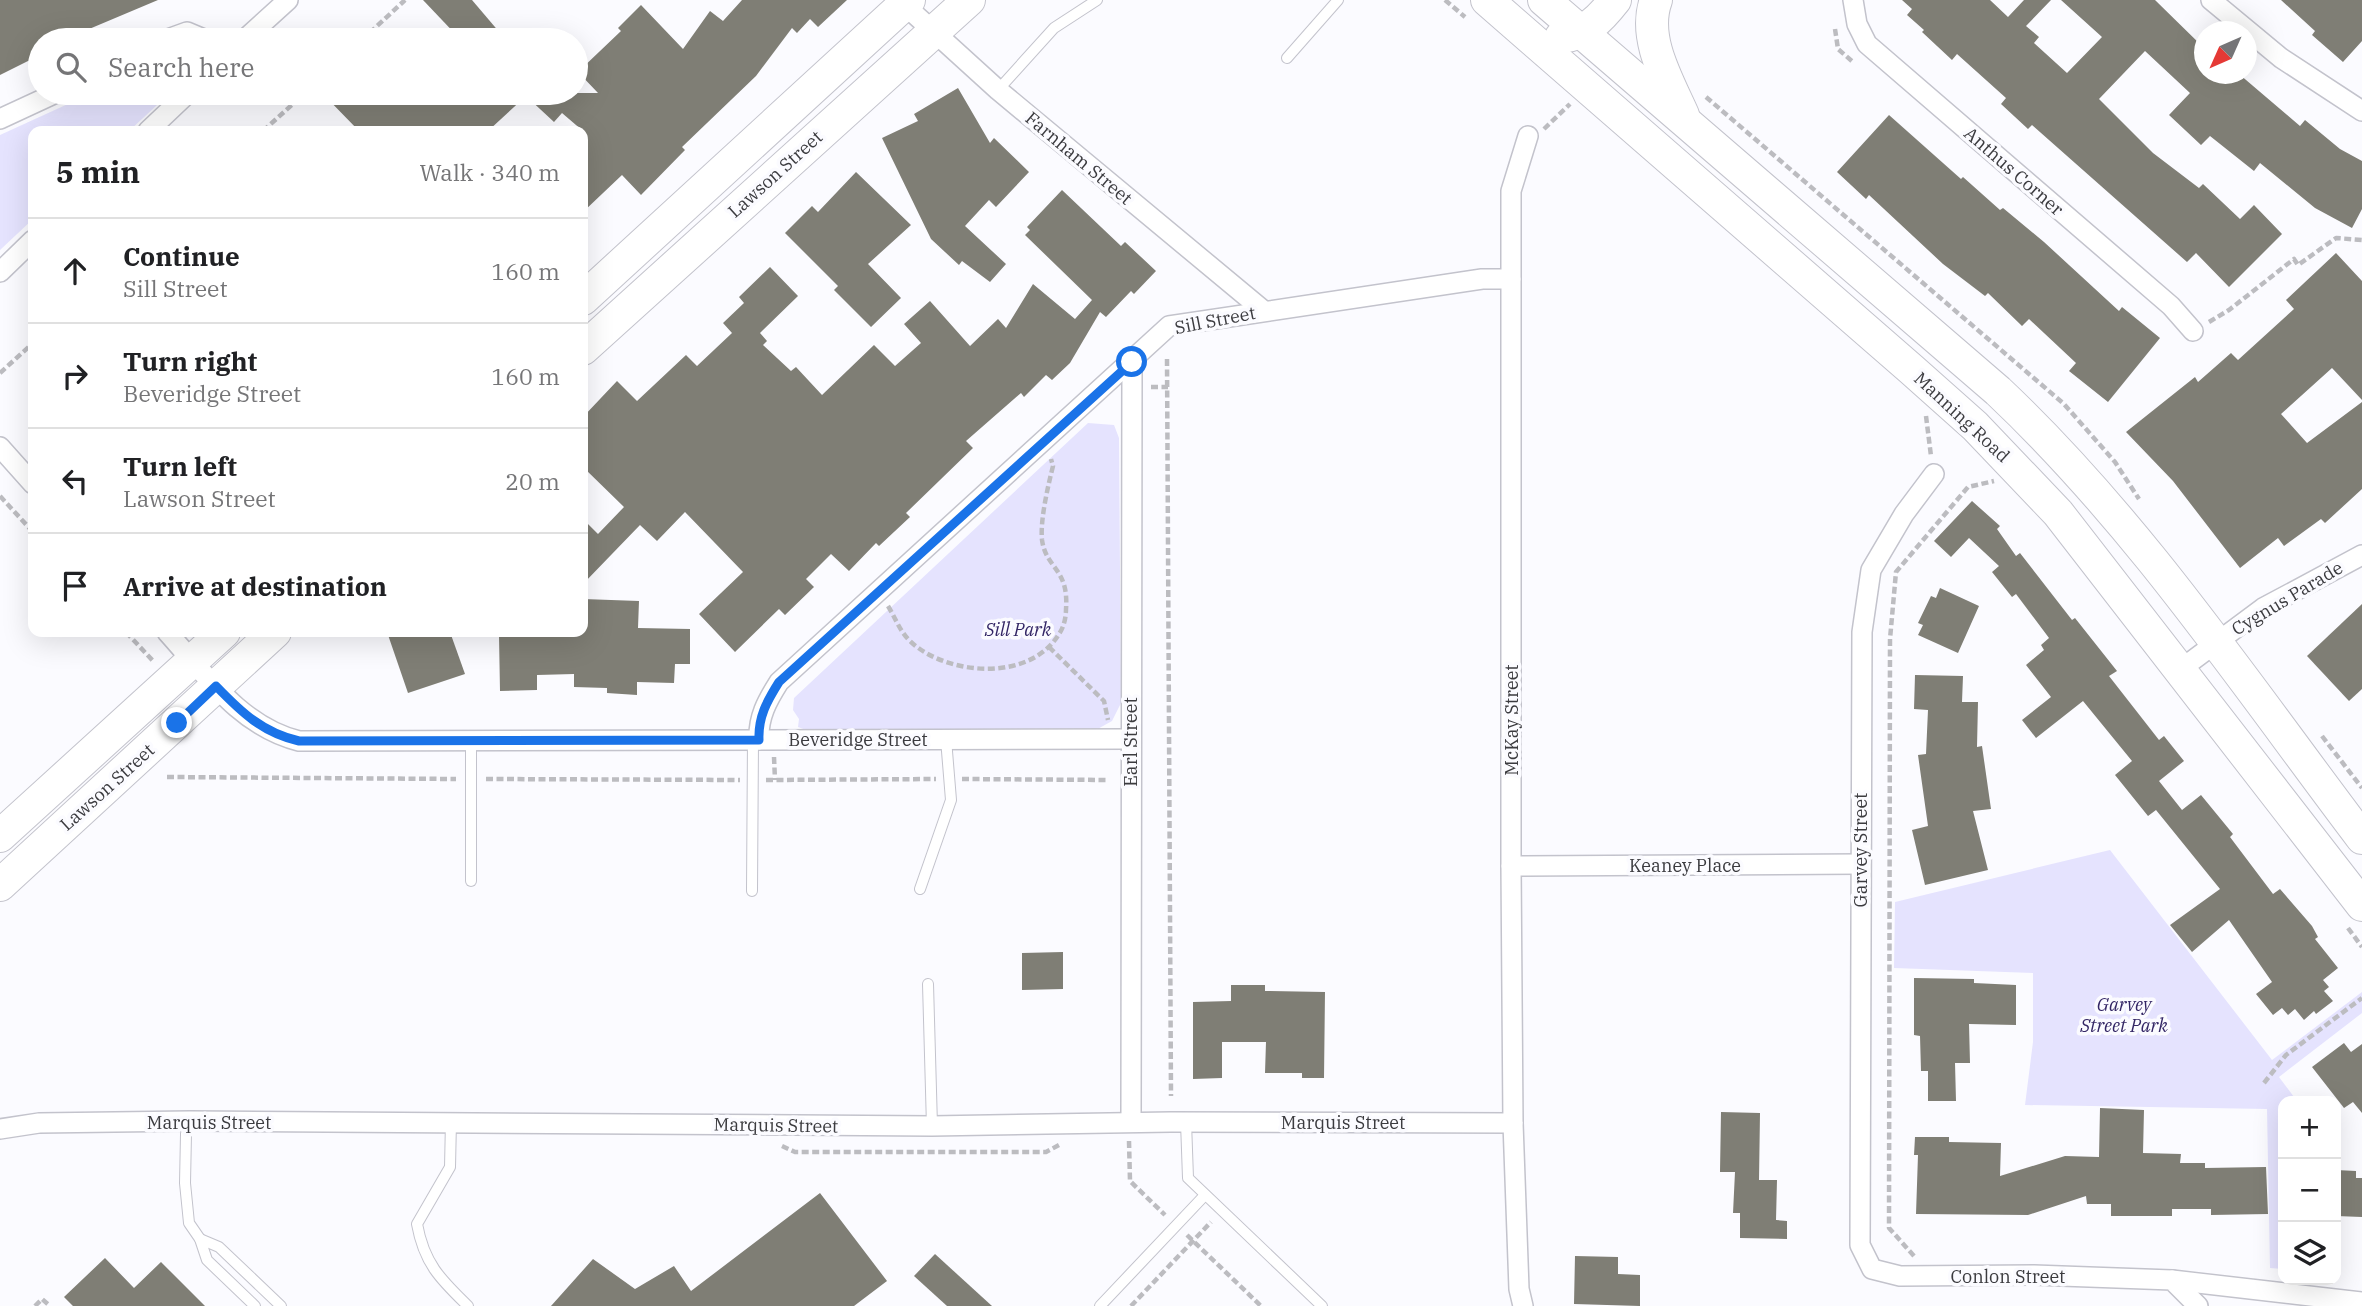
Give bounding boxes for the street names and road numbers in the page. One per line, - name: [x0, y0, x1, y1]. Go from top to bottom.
- street label: Farnham Street: [1021, 107, 1137, 209]
- street label: Anthus Corner: [1960, 122, 2068, 220]
- street label: Lawson Street: [723, 125, 827, 223]
- street label: Sill Street: [1173, 301, 1257, 339]
- street label: Manning Road: [1909, 367, 2015, 467]
- street label: Cygnus Parade: [2227, 556, 2347, 640]
- street label: McKay Street: [1500, 664, 1523, 776]
- street label: Earl Street: [1119, 697, 1142, 787]
- street label: Beveridge Street: [788, 728, 928, 751]
- street label: Lawson Street: [55, 738, 159, 836]
- street label: Garvey Street: [1849, 793, 1872, 907]
- street label: Keaney Place: [1629, 854, 1741, 877]
- street label: Marquis Street: [147, 1111, 271, 1134]
- street label: Marquis Street: [1281, 1111, 1405, 1134]
- street label: Marquis Street: [714, 1112, 838, 1138]
- street label: Conlon Street: [1951, 1265, 2065, 1288]

